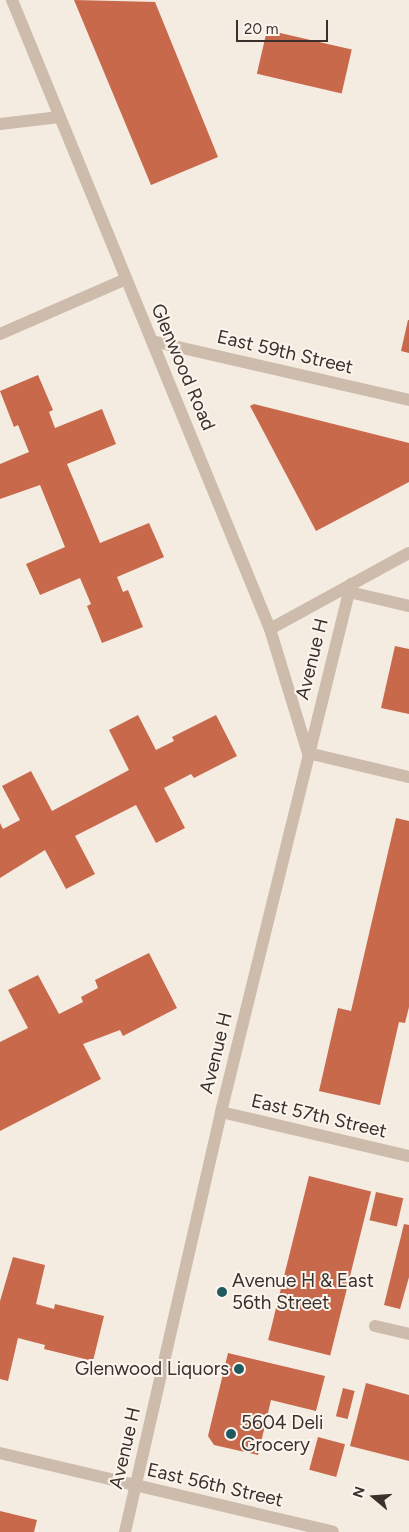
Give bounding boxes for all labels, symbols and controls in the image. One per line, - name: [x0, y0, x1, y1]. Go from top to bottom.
- scale bar: [239, 10, 332, 42]
- text: 20 m: [244, 20, 278, 38]
- street label: Glenwood Road: [146, 300, 220, 434]
- street label: East 59th Street: [215, 325, 355, 379]
- street label: Avenue H: [291, 616, 333, 702]
- street label: Avenue H: [195, 1010, 237, 1096]
- street label: East 57th Street: [249, 1089, 389, 1143]
- place label: Avenue H & East 56th Street: [232, 1270, 374, 1314]
- marker: Avenue H & East 56th Street: [216, 1286, 228, 1298]
- place label: Glenwood Liquors: [75, 1358, 229, 1380]
- marker: Glenwood Liquors: [233, 1363, 245, 1375]
- street label: Avenue H: [105, 1405, 145, 1491]
- place label: 5604 Deli Grocery: [241, 1412, 323, 1456]
- marker: 5604 Deli Grocery: [225, 1428, 237, 1440]
- street label: East 56th Street: [145, 1458, 285, 1512]
- north arrow: [349, 1472, 399, 1522]
- text: N: [349, 1484, 369, 1500]

